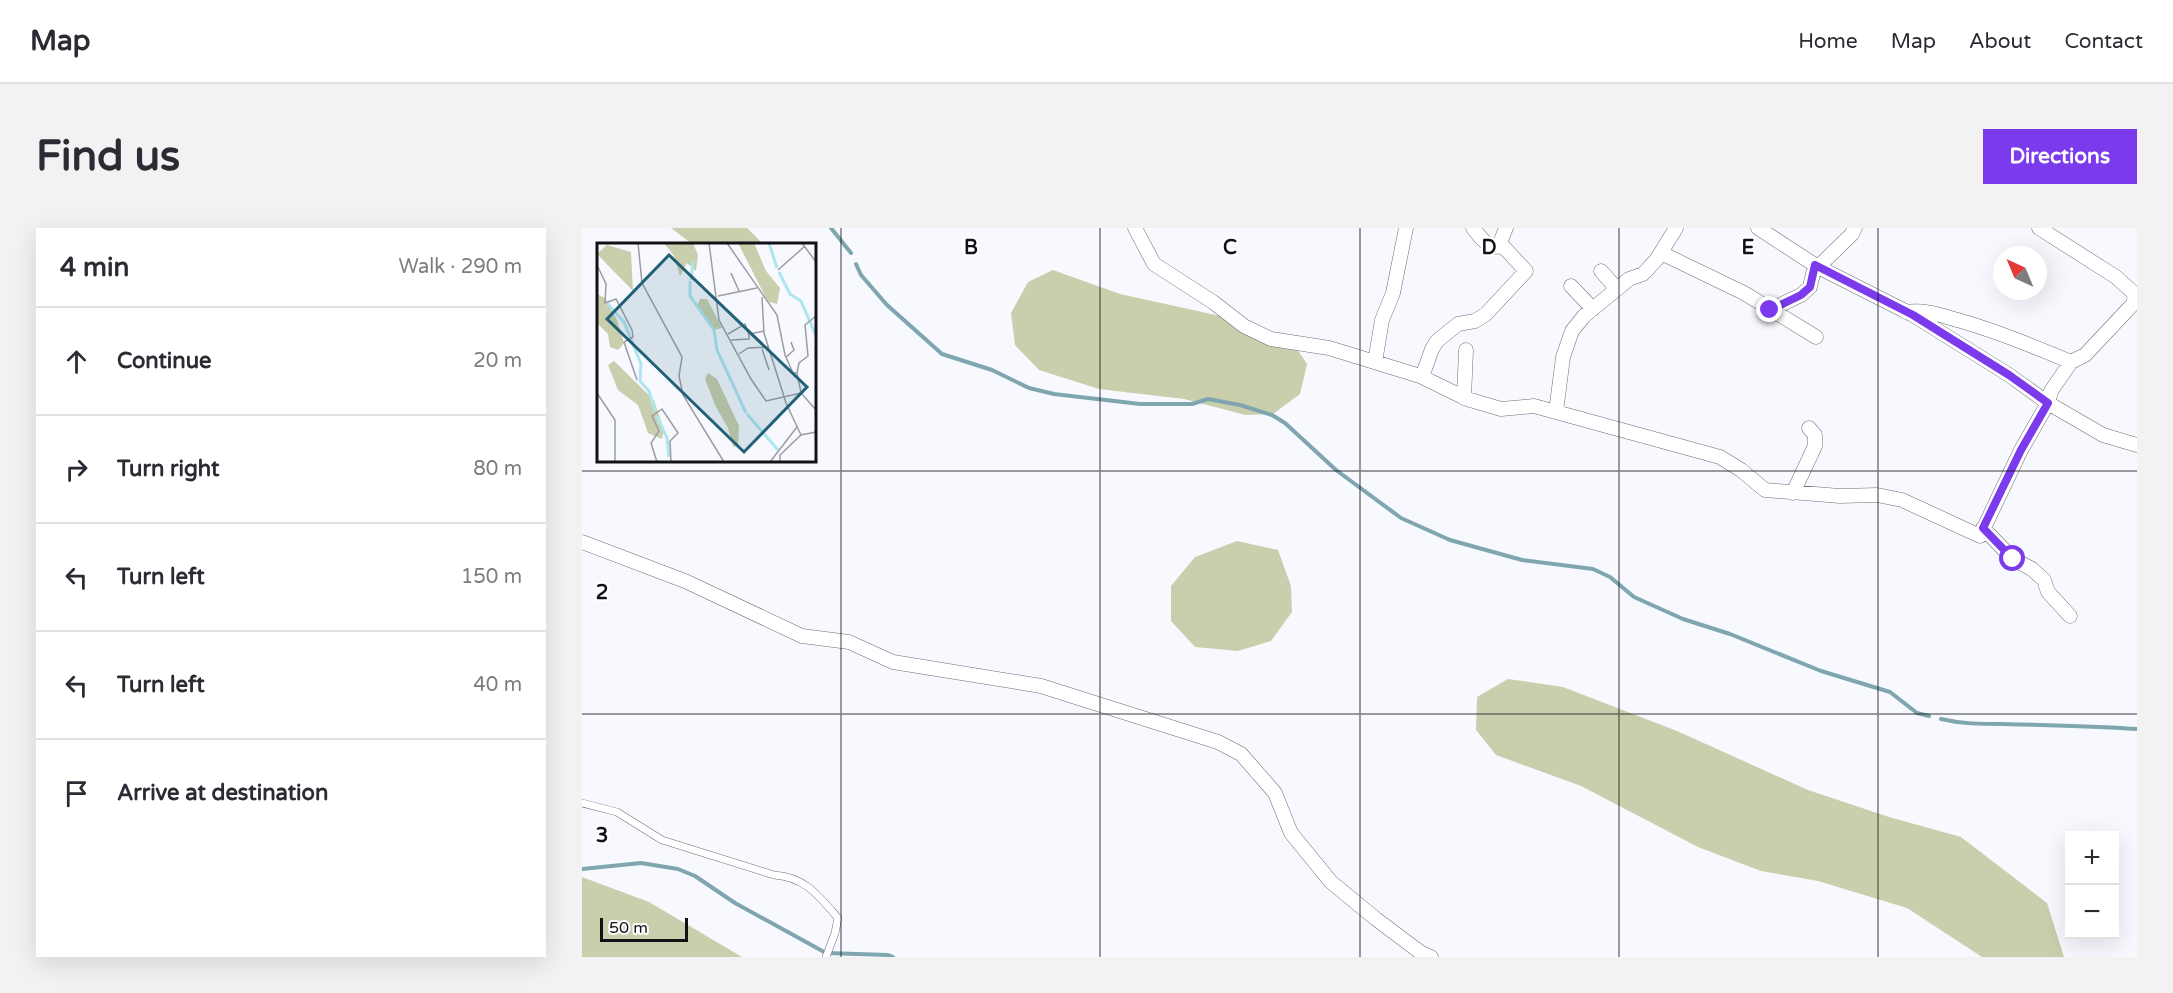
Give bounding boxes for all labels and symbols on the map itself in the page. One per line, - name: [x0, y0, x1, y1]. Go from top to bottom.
- text: B: [964, 236, 978, 260]
- text: C: [1223, 236, 1237, 260]
- text: D: [1481, 236, 1497, 260]
- text: E: [1742, 236, 1755, 260]
- inset map: [597, 243, 816, 462]
- north arrow: [1993, 246, 2047, 300]
- route end: [1756, 296, 1782, 322]
- route start: [1999, 545, 2025, 571]
- text: 2: [596, 581, 608, 605]
- text: 3: [596, 824, 608, 848]
- scale bar: [600, 915, 688, 942]

